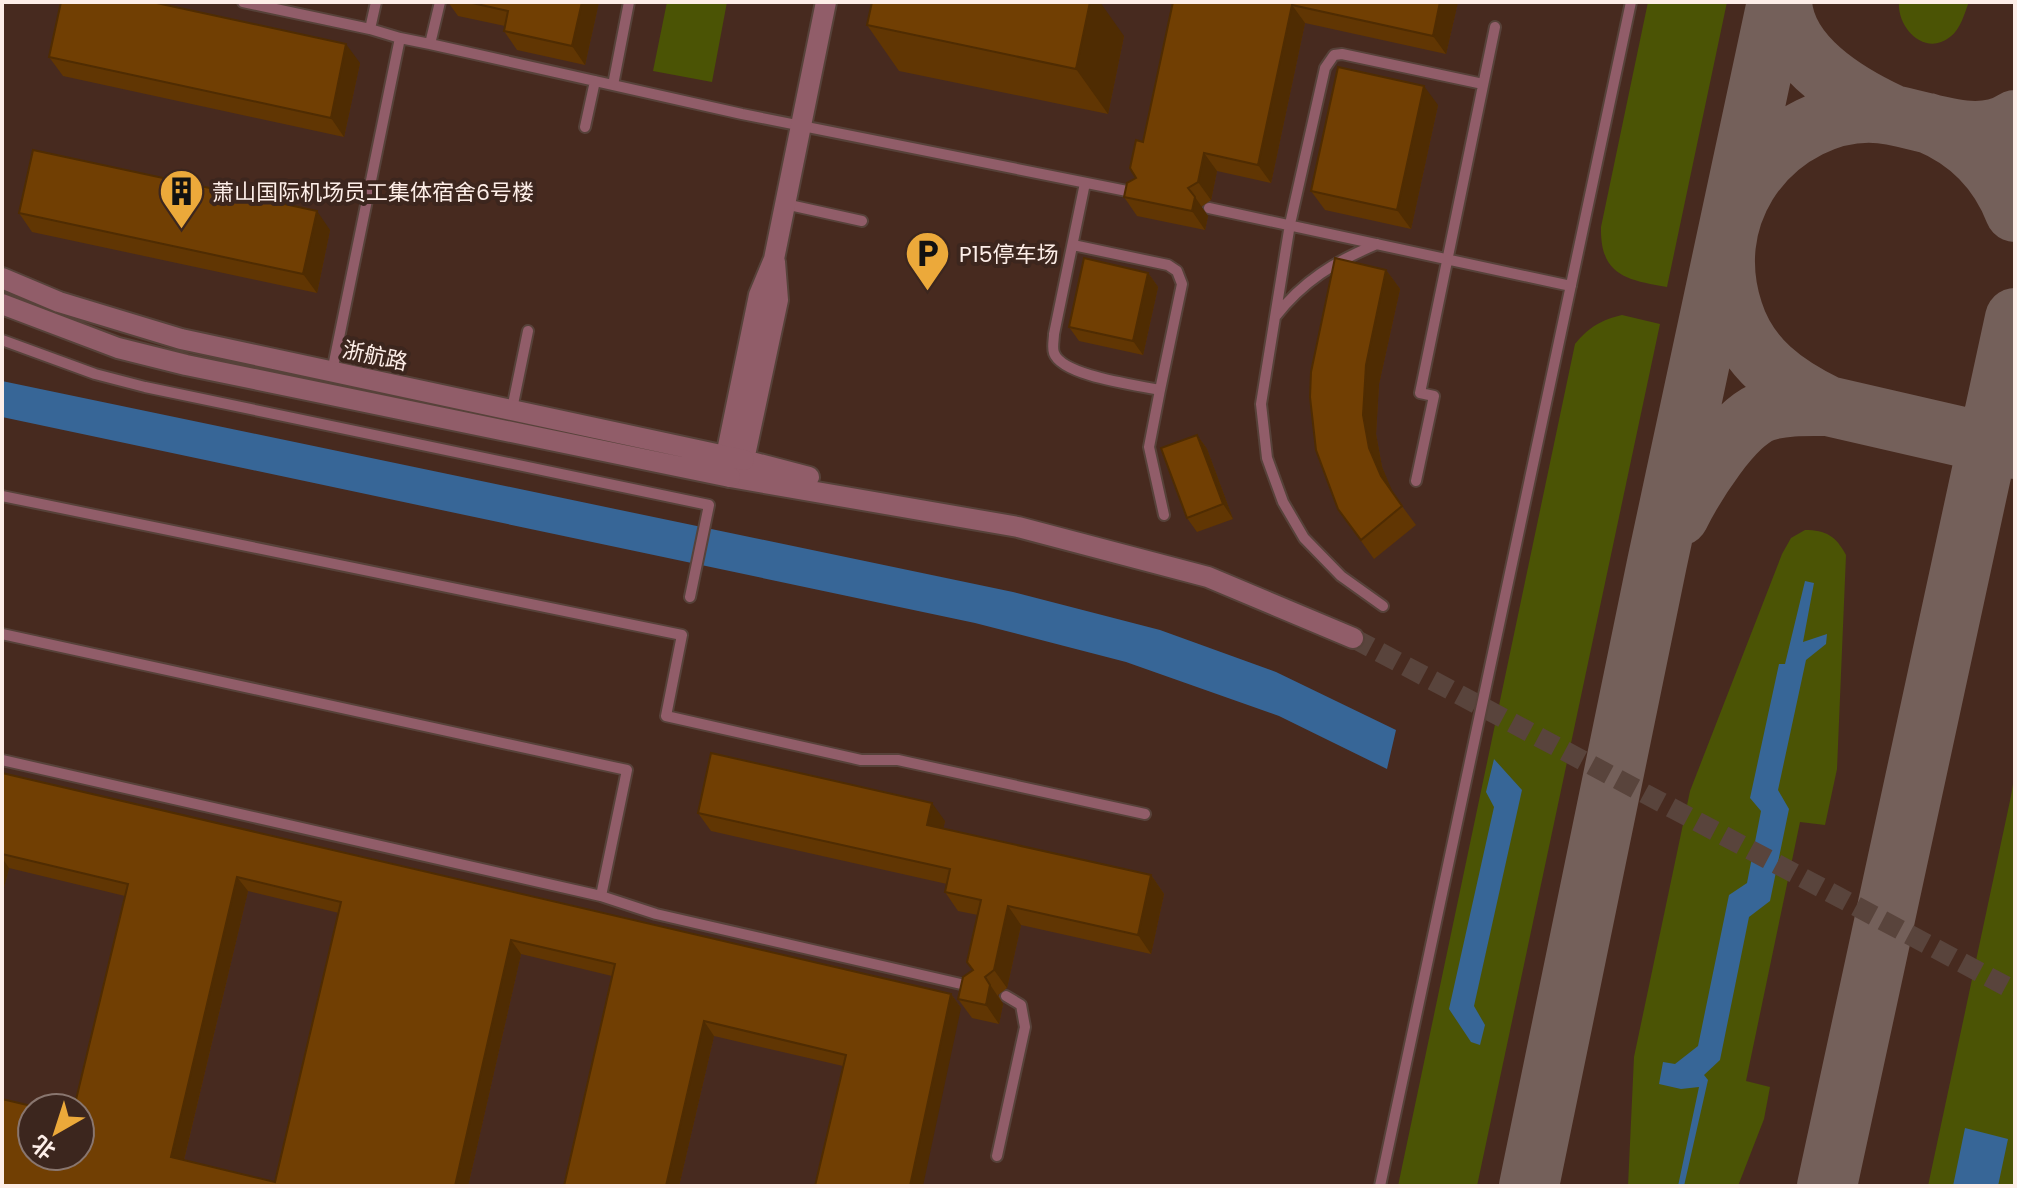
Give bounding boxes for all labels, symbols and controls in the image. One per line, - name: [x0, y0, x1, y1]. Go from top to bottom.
- building icon: 萧山国际机场员工集体宿舍6号楼: [157, 168, 205, 231]
- place label: 萧山国际机场员工集体宿舍6号楼: [212, 177, 534, 208]
- parking icon: P15停车场: [904, 230, 952, 293]
- place label: P15停车场: [959, 239, 1059, 270]
- street label: 浙航路: [339, 334, 411, 378]
- north arrow: [16, 1092, 96, 1172]
- text: 北: [25, 1128, 62, 1166]

